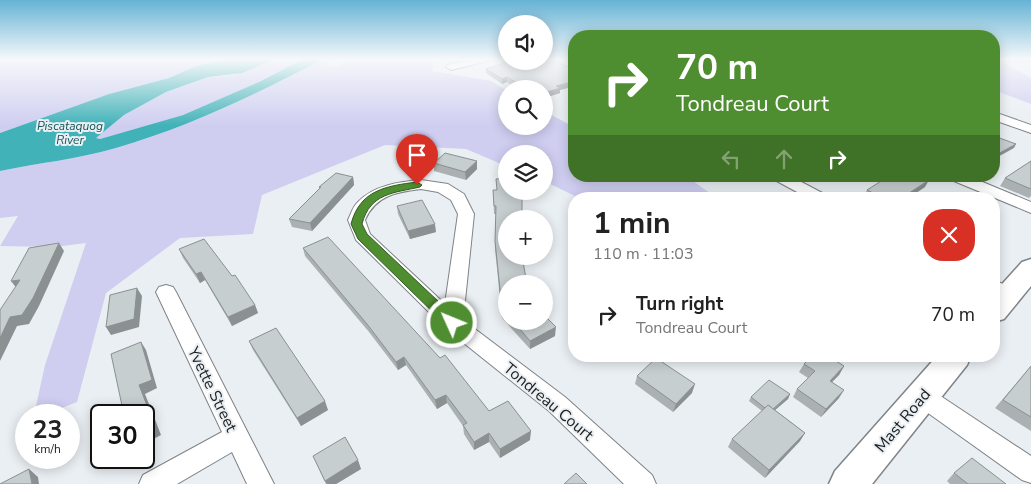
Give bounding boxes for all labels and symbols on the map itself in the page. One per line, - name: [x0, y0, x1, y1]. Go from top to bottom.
- water label: Piscataquog River: [37, 118, 103, 148]
- pin: [396, 134, 438, 185]
- position arrow: [425, 296, 477, 348]
- street label: Yvette Street: [182, 342, 242, 436]
- street label: Tondreau Court: [499, 358, 598, 446]
- street label: Mast Road: [870, 384, 936, 457]
- speed limit sign: 30: [90, 404, 155, 469]

